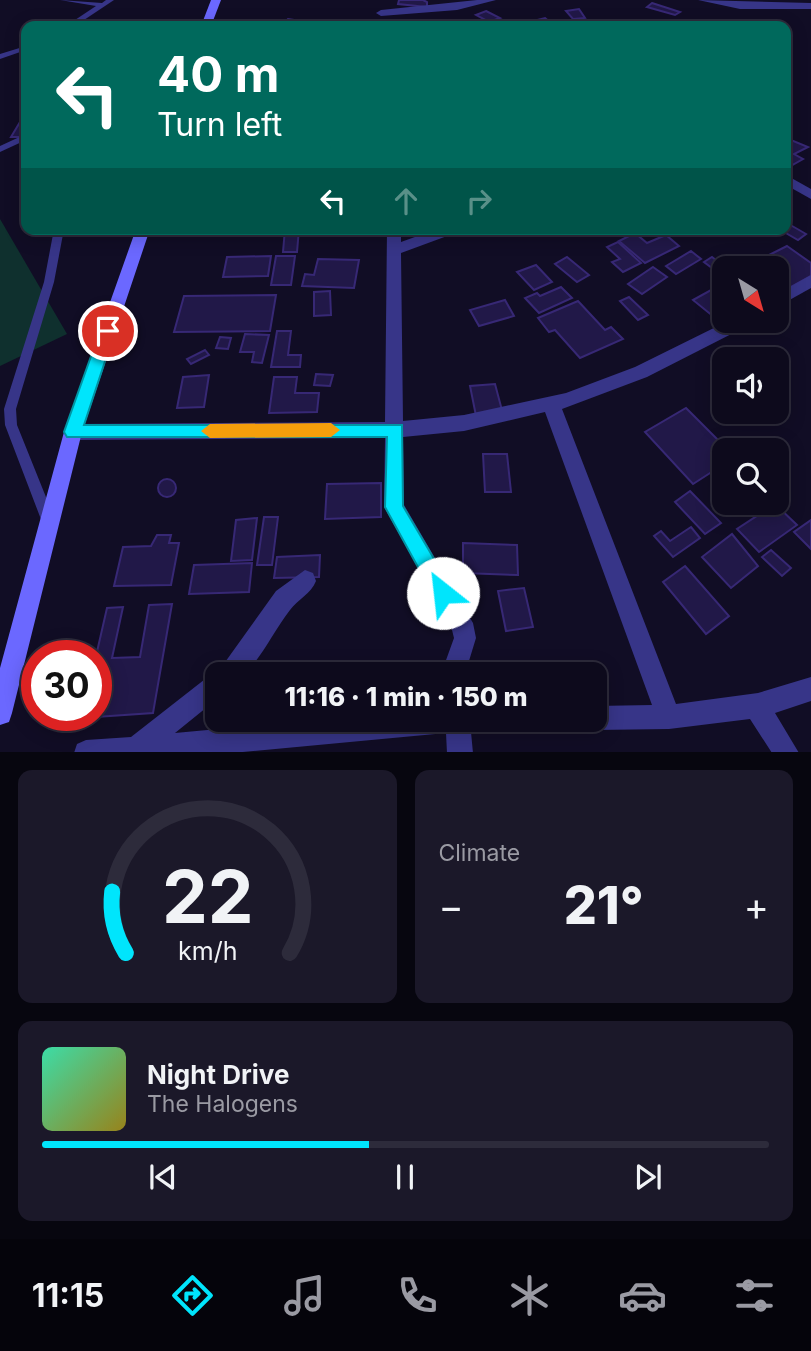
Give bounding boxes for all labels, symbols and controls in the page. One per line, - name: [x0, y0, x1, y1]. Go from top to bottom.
- text: 40 m: [157, 45, 280, 104]
- icon: left: [42, 49, 133, 140]
- text: Turn left: [157, 105, 282, 144]
- icon: left: [314, 182, 352, 220]
- icon: ahead: [387, 182, 425, 220]
- icon: right: [460, 182, 498, 220]
- north arrow: [712, 256, 789, 332]
- map controls: [712, 256, 789, 515]
- pin: [78, 301, 138, 361]
- icon: arrive: [89, 312, 127, 350]
- button: sound: [712, 347, 789, 424]
- button: search: [712, 438, 789, 515]
- position arrow: [406, 556, 480, 630]
- speed limit sign: 30: [21, 640, 112, 731]
- text: 11:16 · 1 min · 150 m: [284, 681, 528, 712]
- text: Climate: [439, 839, 520, 867]
- text: 22: [161, 852, 253, 941]
- text: 21°: [564, 874, 644, 937]
- text: −: [439, 883, 464, 929]
- text: +: [744, 883, 769, 929]
- text: km/h: [178, 935, 237, 965]
- text: Night Drive: [147, 1059, 289, 1090]
- text: The Halogens: [147, 1090, 298, 1118]
- icon: previous: [144, 1158, 182, 1196]
- icon: pause: [386, 1158, 424, 1196]
- icon: next: [629, 1158, 667, 1196]
- icon: directions: [168, 1271, 217, 1320]
- icon: music: [280, 1271, 329, 1320]
- icon: phone: [393, 1271, 442, 1320]
- icon: climate: [505, 1271, 554, 1320]
- icon: car: [618, 1271, 667, 1320]
- icon: filters: [730, 1271, 779, 1320]
- text: 11:15: [32, 1276, 104, 1315]

